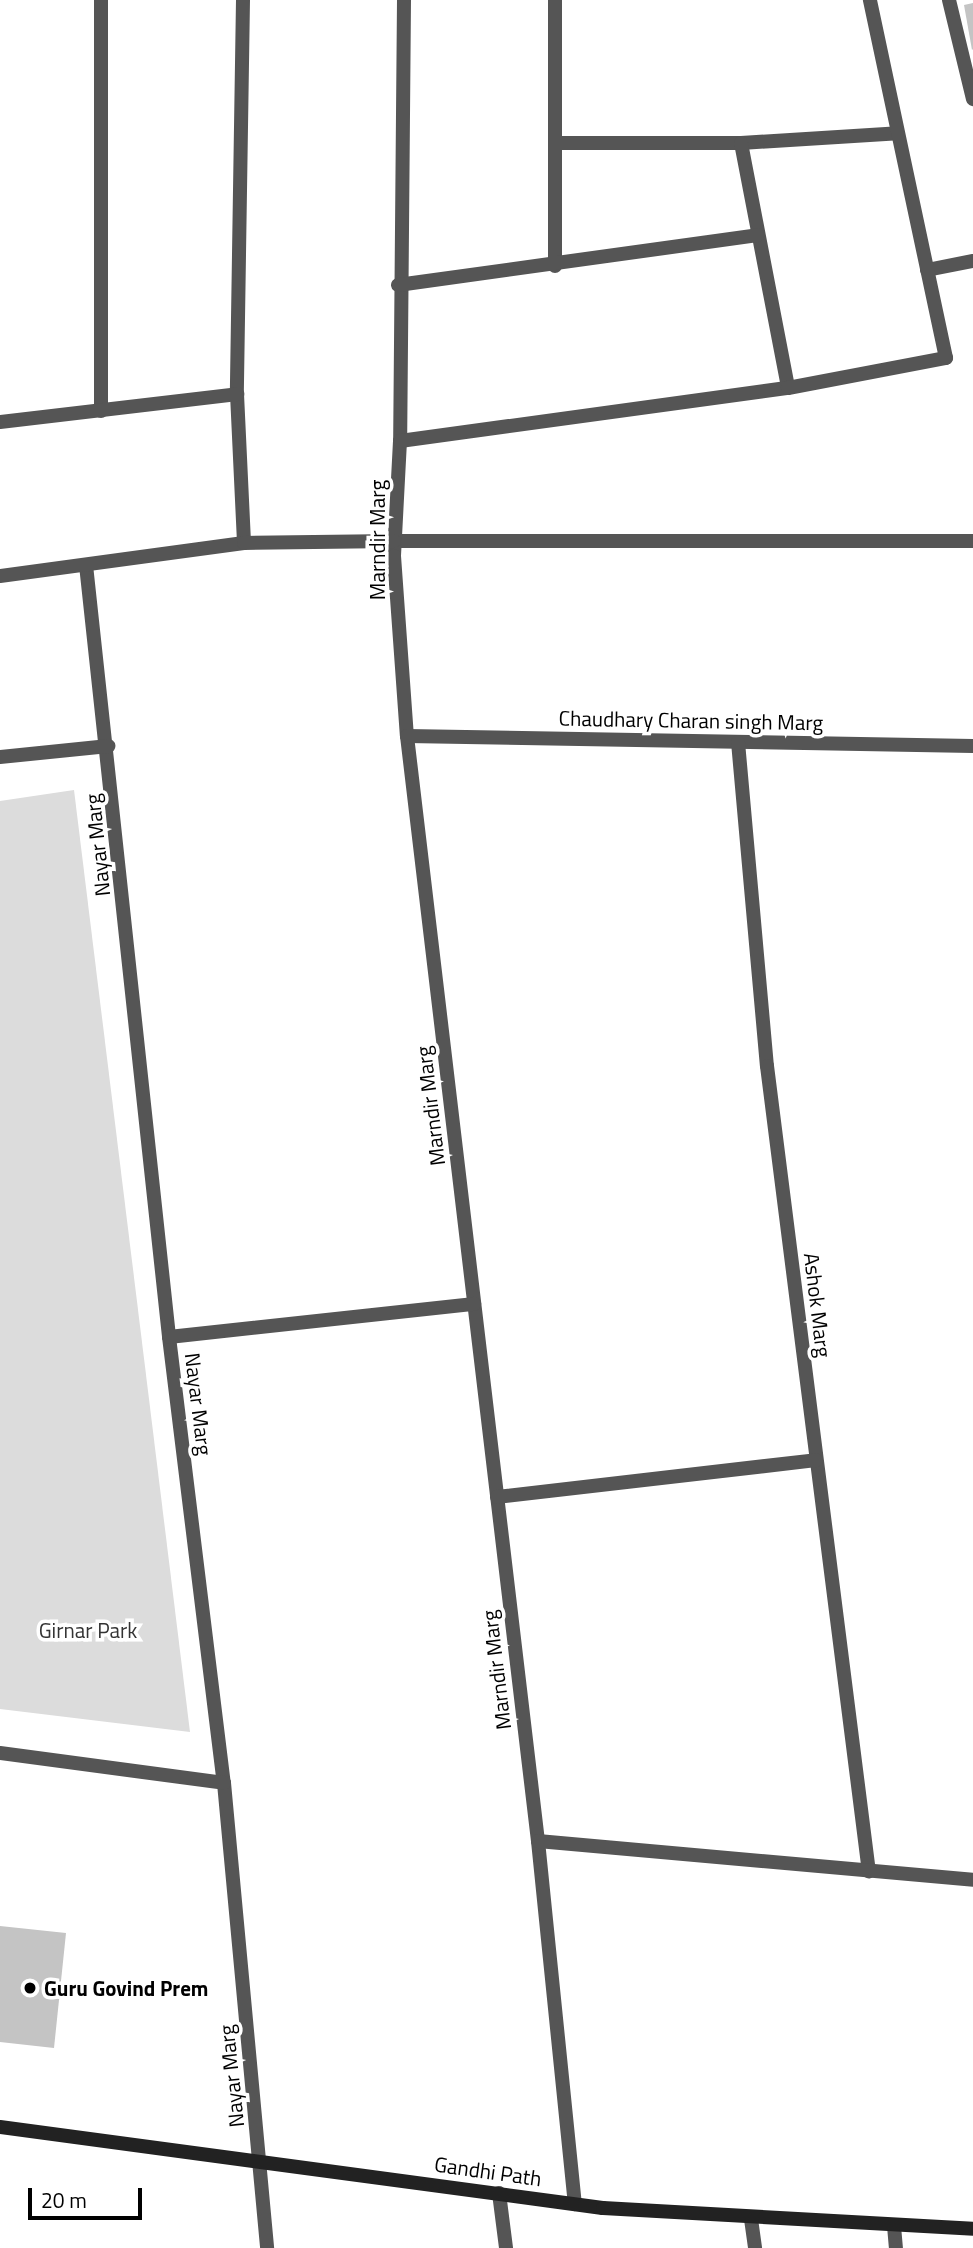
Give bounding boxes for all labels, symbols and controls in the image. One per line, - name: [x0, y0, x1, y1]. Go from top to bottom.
- street label: Marndir Marg: [364, 480, 390, 600]
- street label: Chaudhary Charan singh Marg: [558, 705, 824, 735]
- street label: Nayar Marg: [79, 792, 115, 898]
- street label: Marndir Marg: [410, 1045, 450, 1167]
- street label: Ashok Marg: [799, 1251, 837, 1359]
- street label: Nayar Marg: [180, 1351, 218, 1457]
- street label: Marndir Marg: [476, 1609, 516, 1731]
- park label: Girnar Park: [39, 1617, 137, 1643]
- place label: Guru Govind Prem: [44, 1975, 208, 2001]
- marker: Guru Govind Prem: [22, 1980, 38, 1996]
- street label: Nayar Marg: [213, 2023, 249, 2129]
- street label: Gandhi Path: [433, 2151, 543, 2191]
- scale bar: [32, 2174, 145, 2218]
- text: 20 m: [41, 2184, 87, 2216]

